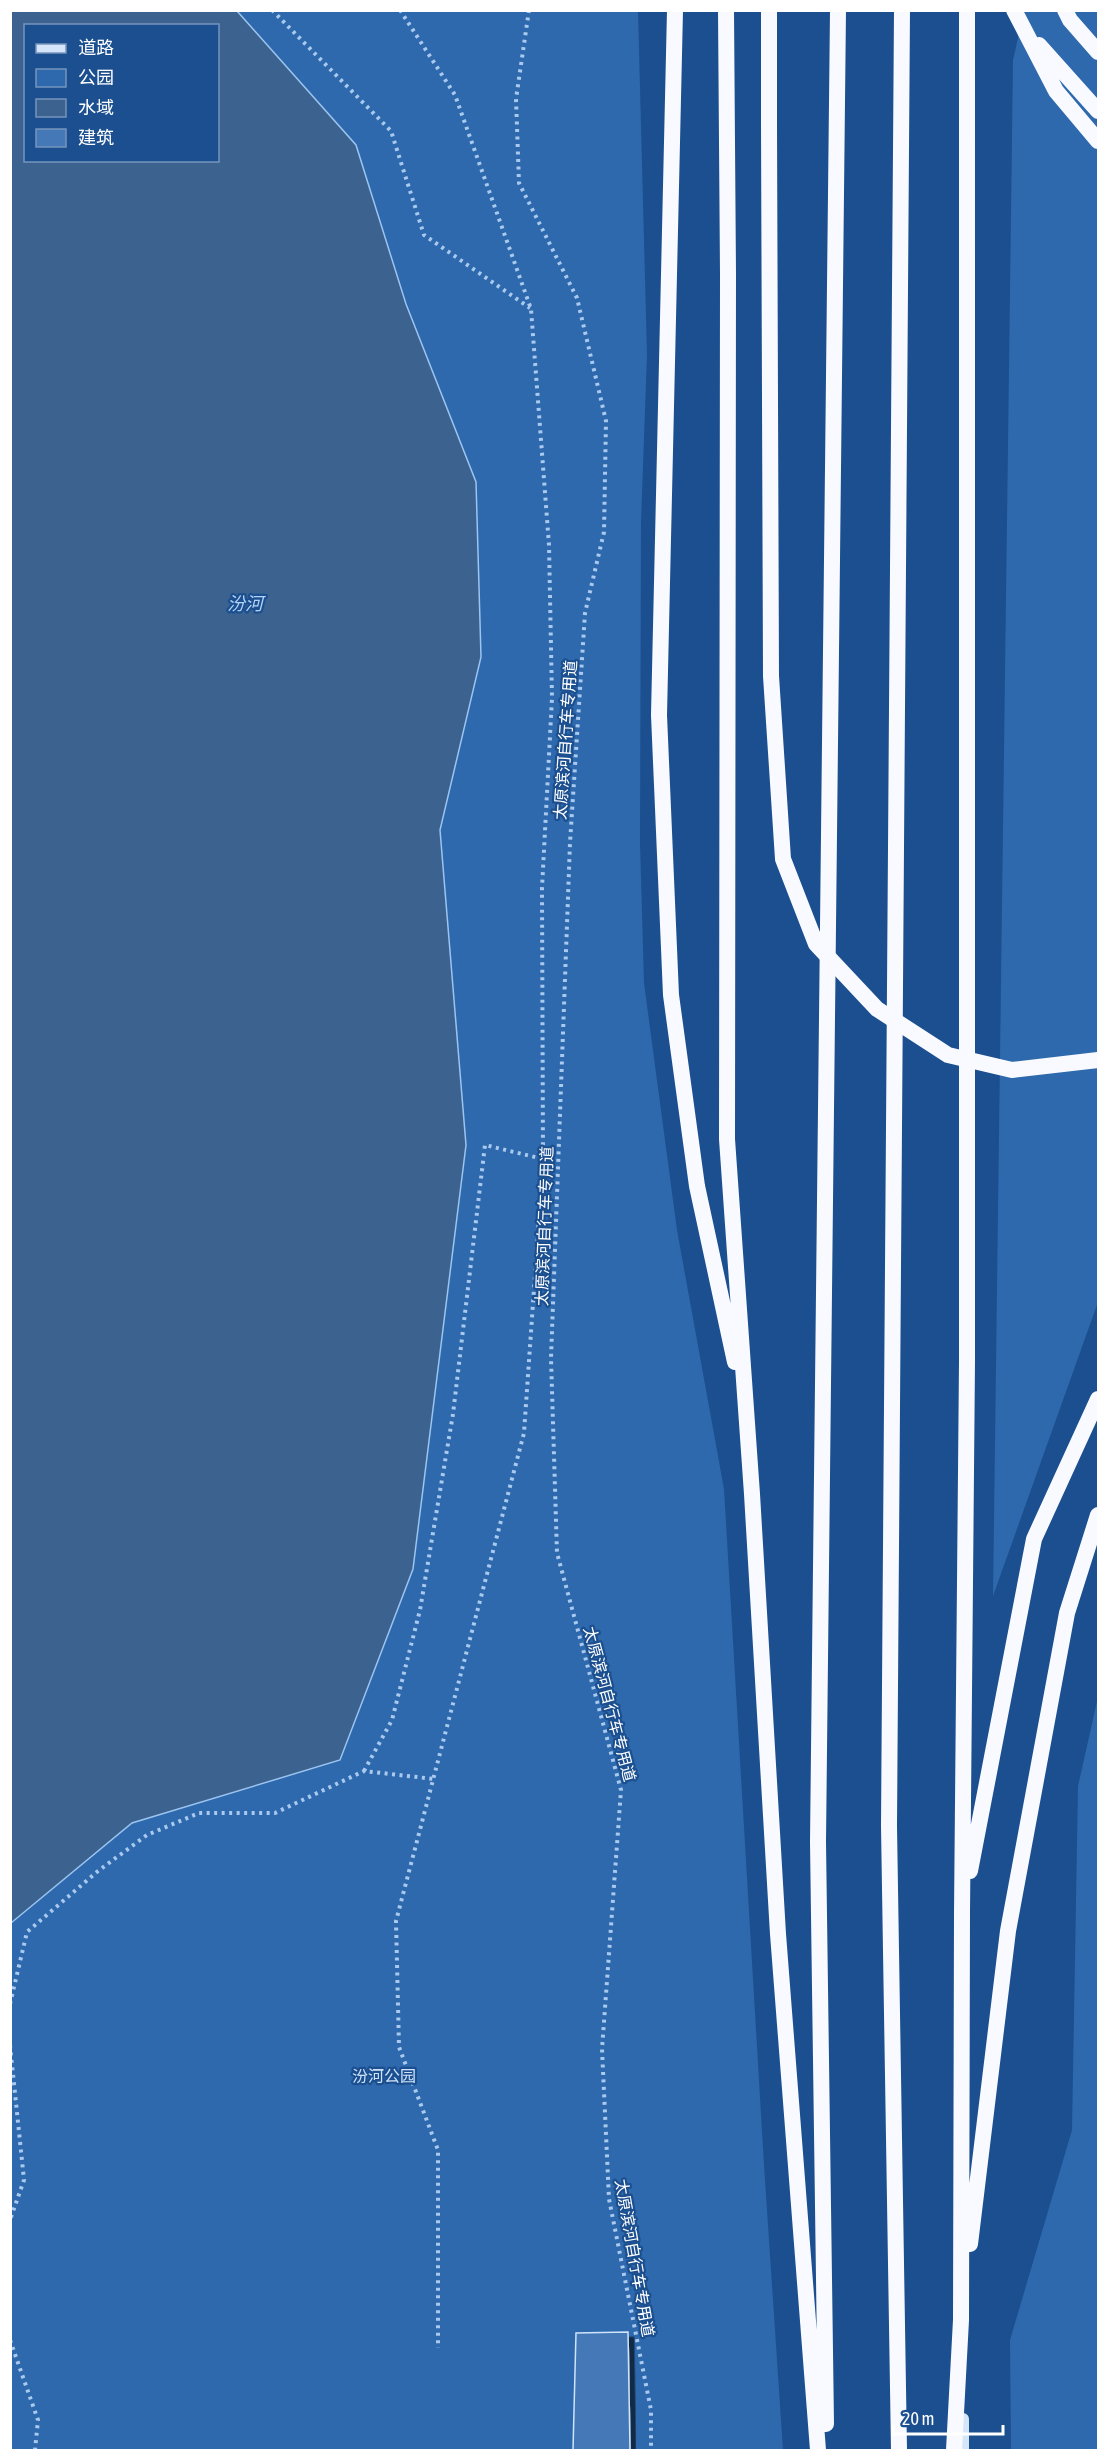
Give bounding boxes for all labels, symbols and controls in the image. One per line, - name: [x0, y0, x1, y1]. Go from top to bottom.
- legend: [24, 24, 219, 162]
- text: 道路: [78, 37, 114, 58]
- text: 公园: [78, 67, 114, 88]
- text: 水域: [78, 97, 114, 118]
- text: 建筑: [78, 127, 114, 148]
- water label: 汾河: [227, 593, 266, 614]
- street label: 太原滨河自行车专用道: [550, 660, 580, 820]
- street label: 太原滨河自行车专用道: [532, 1146, 556, 1306]
- street label: 太原滨河自行车专用道: [581, 1624, 639, 1784]
- park label: 汾河公园: [352, 2067, 416, 2085]
- street label: 太原滨河自行车专用道: [612, 2178, 658, 2338]
- scale bar: [893, 2398, 1002, 2436]
- text: 20 m: [902, 2408, 934, 2429]

